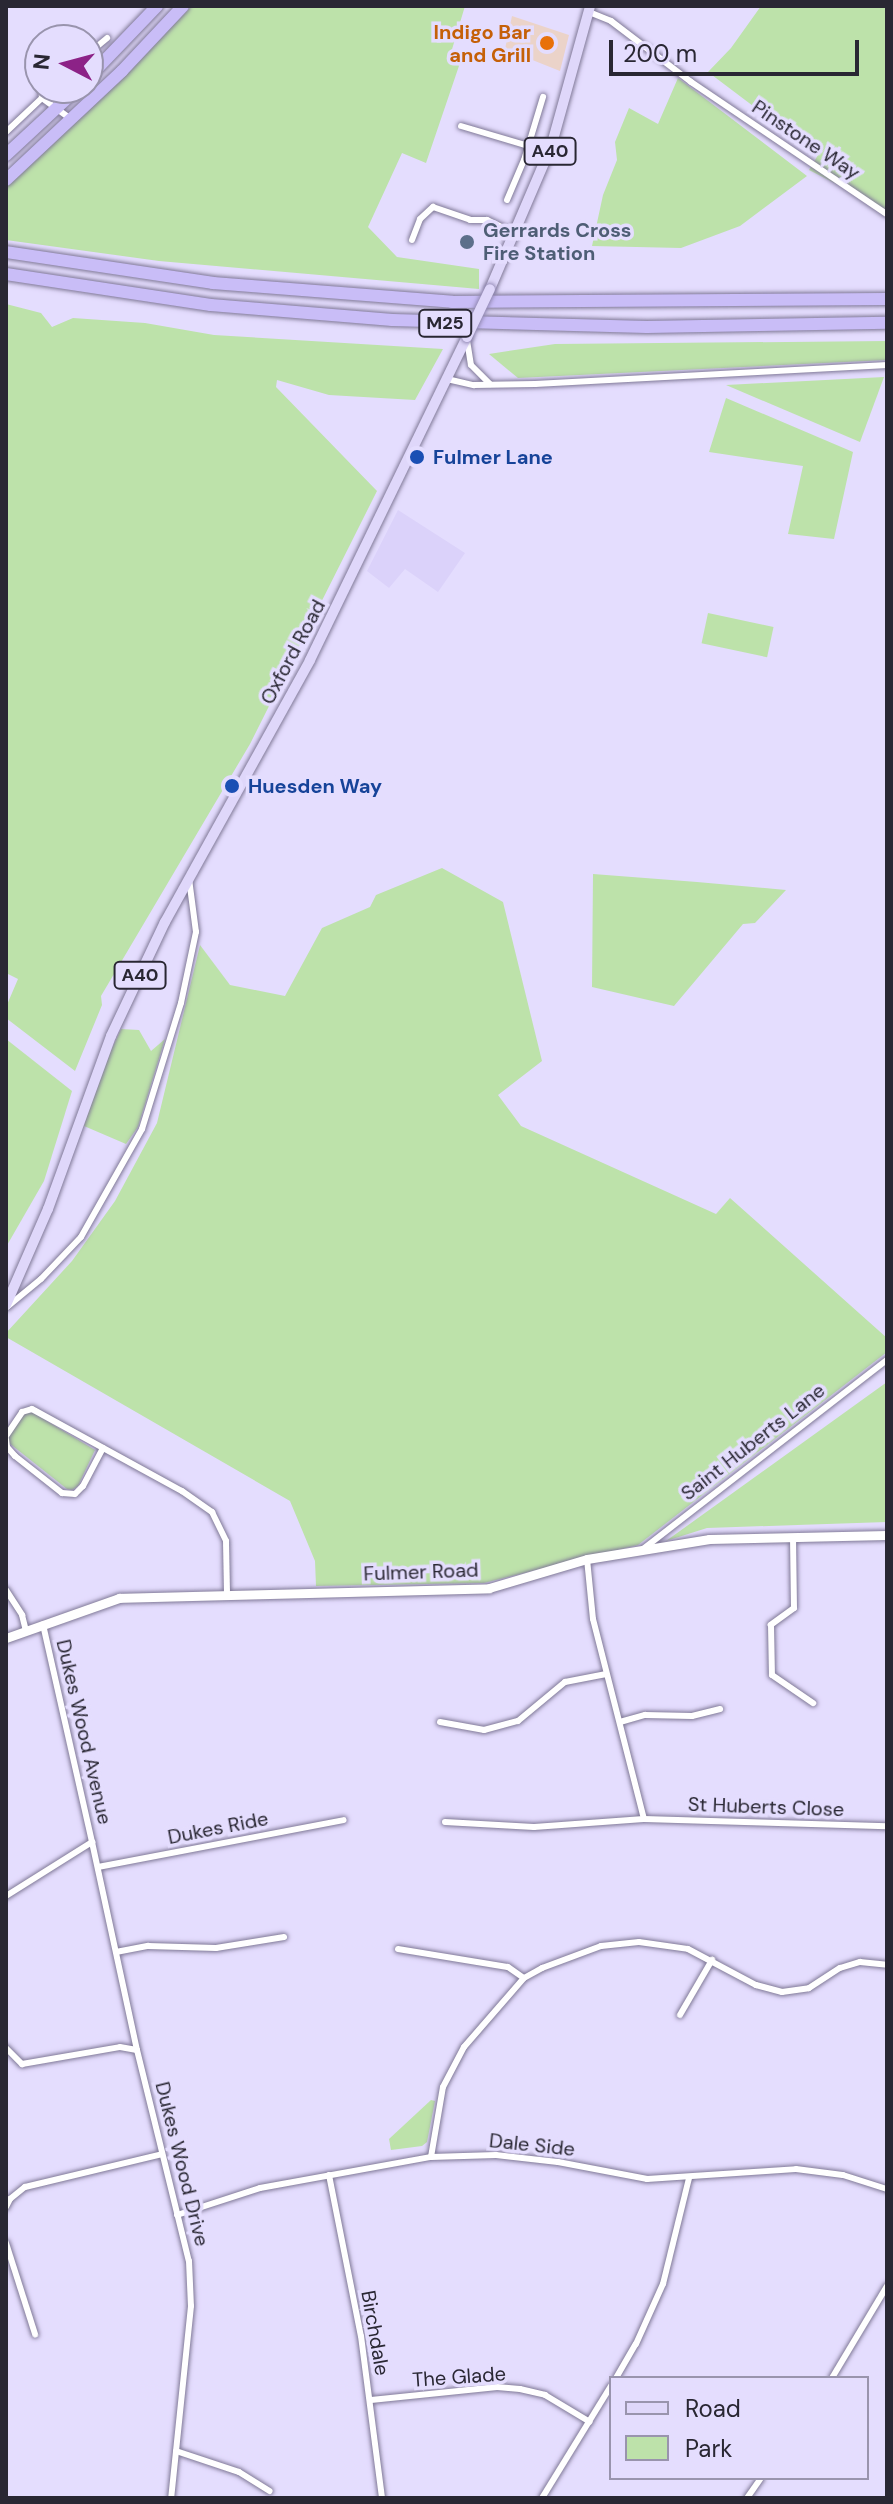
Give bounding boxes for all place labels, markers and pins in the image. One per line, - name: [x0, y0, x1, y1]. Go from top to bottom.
- place label: Indigo Bar and Grill: [434, 20, 531, 67]
- marker: Indigo Bar and Grill: [538, 34, 556, 52]
- place label: Gerrards Cross Fire Station: [483, 218, 631, 265]
- marker: Gerrards Cross Fire Station: [458, 233, 476, 251]
- place label: Fulmer Lane: [433, 445, 553, 469]
- marker: Fulmer Lane: [408, 448, 426, 466]
- place label: Huesden Way: [248, 774, 382, 798]
- marker: Huesden Way: [223, 777, 241, 795]

